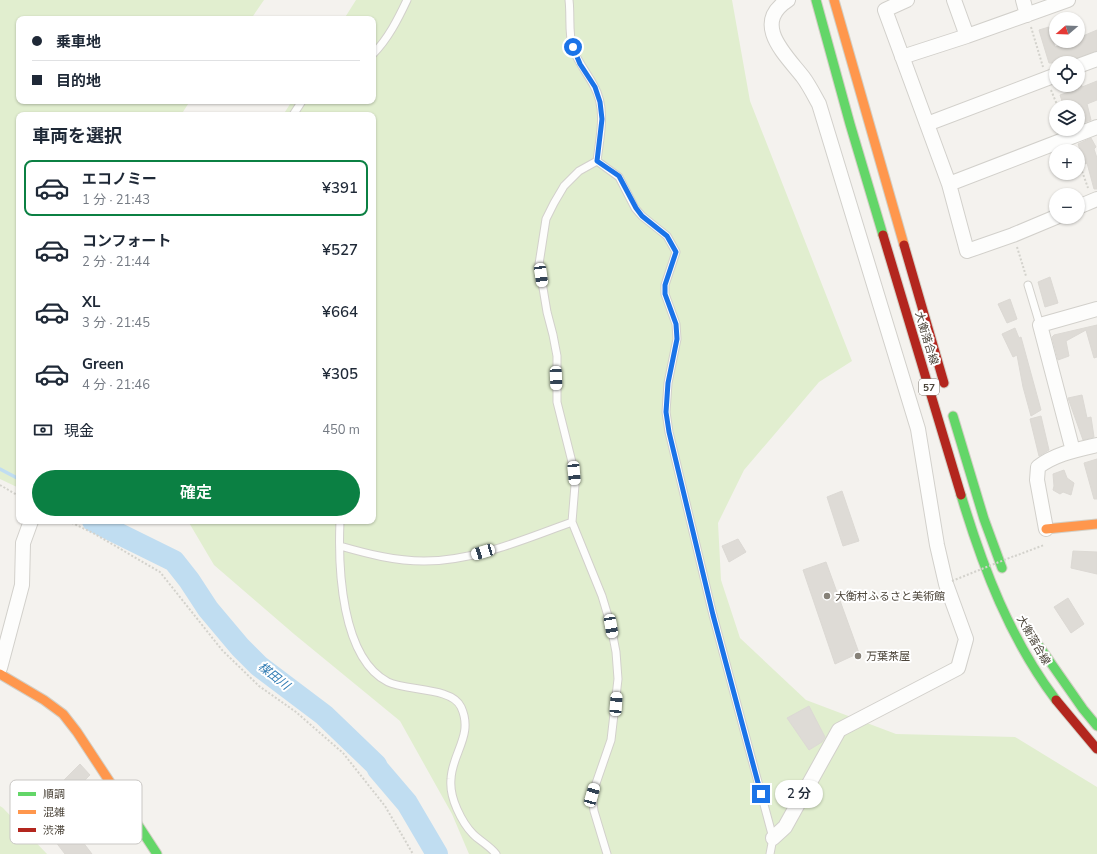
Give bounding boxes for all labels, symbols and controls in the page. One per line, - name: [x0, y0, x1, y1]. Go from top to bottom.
- north arrow: [1049, 12, 1085, 48]
- map controls: [1049, 12, 1085, 224]
- text: 乗車地: [56, 32, 101, 52]
- route start: [564, 38, 582, 56]
- button: locate: [1049, 56, 1085, 92]
- text: 目的地: [56, 71, 101, 91]
- button: layers: [1049, 100, 1085, 136]
- text: 車両を選択: [32, 124, 122, 148]
- button: +: [1049, 144, 1085, 180]
- text: エコノミー: [82, 169, 157, 189]
- icon: car: [34, 170, 70, 206]
- text: ¥391: [322, 178, 358, 198]
- button: −: [1049, 188, 1085, 224]
- text: 1 分 · 21:43: [82, 191, 150, 209]
- text: コンフォート: [82, 231, 172, 251]
- icon: car: [34, 232, 70, 268]
- text: ¥527: [322, 240, 358, 260]
- text: 2 分 · 21:44: [82, 253, 150, 271]
- car: [533, 262, 549, 288]
- text: XL: [82, 292, 101, 312]
- icon: car: [34, 294, 70, 330]
- text: ¥664: [322, 302, 358, 322]
- street label: 大衡落合線: [911, 310, 942, 367]
- text: 3 分 · 21:45: [82, 314, 150, 332]
- text: Green: [82, 354, 124, 374]
- icon: car: [34, 356, 70, 392]
- text: ¥305: [322, 364, 358, 384]
- car: [550, 366, 562, 390]
- text: 4 分 · 21:46: [82, 376, 150, 394]
- road number: 57: [919, 379, 939, 395]
- icon: cash: [32, 419, 54, 441]
- text: 現金: [64, 421, 94, 441]
- text: 450 m: [322, 421, 360, 439]
- car: [567, 461, 581, 485]
- button: 確定: [32, 470, 360, 516]
- car: [470, 543, 496, 561]
- place label: 大衡村ふるさと美術館: [835, 589, 945, 604]
- marker: 大衡村ふるさと美術館: [822, 591, 832, 601]
- car: [603, 613, 619, 639]
- street label: 大衡落合線: [1013, 613, 1054, 668]
- place label: 万葉茶屋: [866, 649, 910, 664]
- marker: 万葉茶屋: [853, 651, 863, 661]
- water label: 楳田川: [255, 659, 295, 695]
- car: [609, 692, 623, 716]
- legend: [10, 780, 142, 844]
- callout: 2 分: [775, 780, 823, 808]
- car: [583, 782, 601, 808]
- route end: [752, 785, 770, 803]
- text: 2 分: [787, 785, 811, 803]
- text: 順調: [43, 787, 65, 802]
- text: 混雑: [43, 805, 65, 820]
- text: 渋滞: [43, 823, 65, 838]

